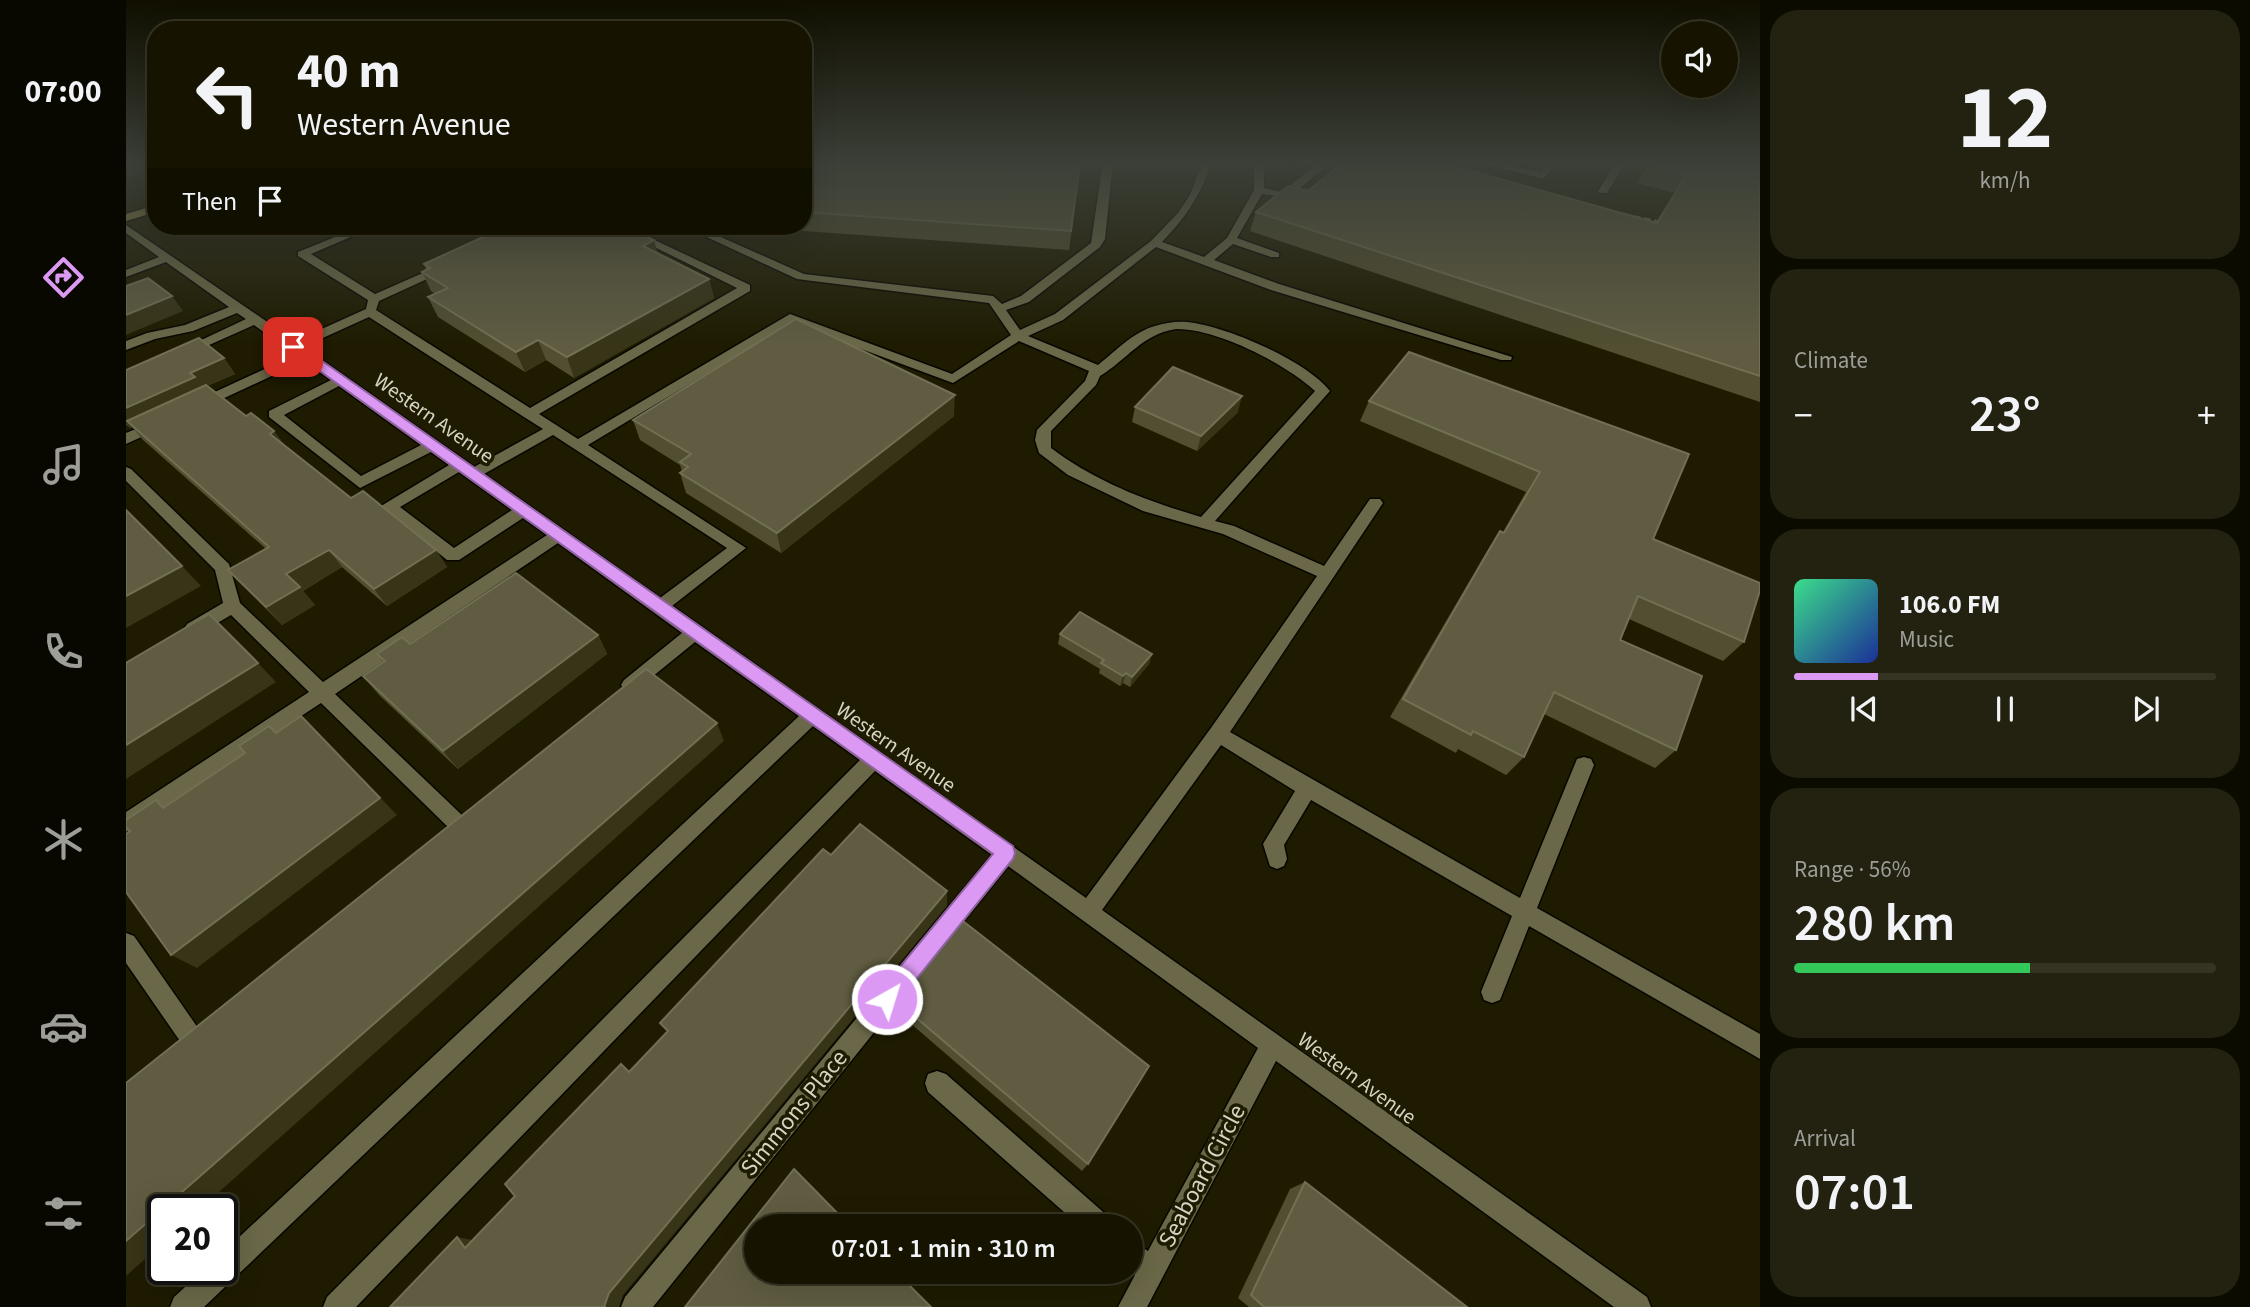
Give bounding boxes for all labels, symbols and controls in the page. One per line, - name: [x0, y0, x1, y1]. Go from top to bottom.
- map controls: [1661, 21, 1738, 98]
- button: sound: [1661, 21, 1738, 98]
- text: 40 m: [297, 37, 401, 107]
- icon: left: [182, 49, 273, 140]
- text: 12: [1957, 54, 2053, 183]
- text: 07:00: [24, 69, 102, 115]
- text: Western Avenue: [297, 102, 511, 148]
- text: km/h: [1979, 164, 2031, 197]
- icon: arrive: [251, 182, 289, 220]
- text: Then: [182, 183, 237, 220]
- icon: directions: [39, 253, 88, 302]
- pin: [263, 317, 323, 377]
- icon: arrive: [274, 328, 312, 366]
- text: Climate: [1794, 344, 1868, 377]
- street label: Western Avenue: [368, 365, 500, 471]
- text: 23°: [1969, 378, 2041, 452]
- text: −: [1794, 389, 1813, 443]
- text: +: [2197, 389, 2216, 443]
- icon: music: [39, 440, 88, 489]
- text: 106.0 FM: [1899, 586, 2000, 623]
- text: Music: [1899, 623, 1954, 656]
- icon: phone: [39, 627, 88, 676]
- icon: previous: [1845, 690, 1883, 728]
- icon: pause: [1986, 690, 2024, 728]
- icon: next: [2127, 690, 2165, 728]
- street label: Western Avenue: [830, 694, 962, 800]
- icon: climate: [39, 815, 88, 864]
- text: Range · 56%: [1794, 853, 1911, 886]
- text: 280 km: [1794, 887, 1955, 961]
- position arrow: [850, 962, 924, 1036]
- icon: car: [39, 1002, 88, 1051]
- street label: Western Avenue: [1291, 1025, 1423, 1131]
- street label: Simmons Place: [732, 1042, 856, 1184]
- street label: Seaboard Circle: [1150, 1098, 1254, 1254]
- text: Arrival: [1794, 1122, 1856, 1155]
- text: 07:01: [1794, 1156, 1915, 1230]
- icon: filters: [39, 1189, 88, 1238]
- speed limit sign: 20: [147, 1194, 238, 1285]
- text: 07:01 · 1 min · 310 m: [831, 1230, 1056, 1267]

